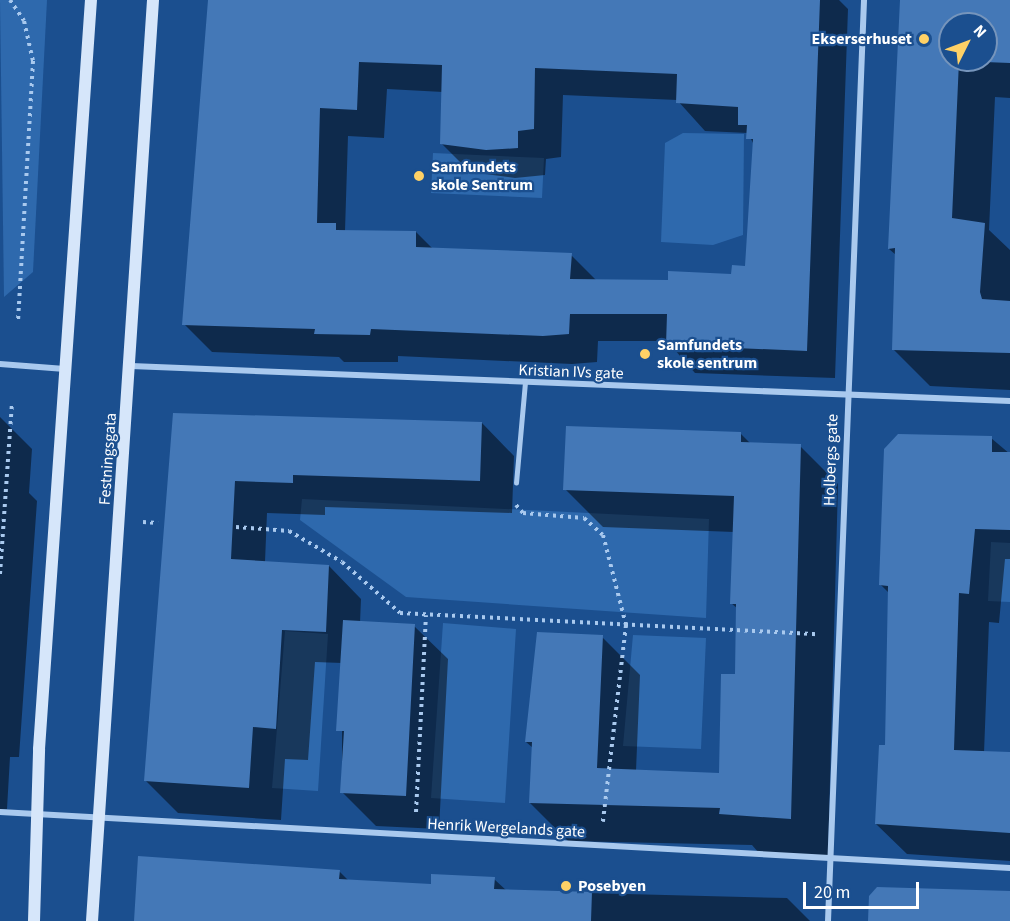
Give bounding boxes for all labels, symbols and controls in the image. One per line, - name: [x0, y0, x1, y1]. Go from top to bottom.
- north arrow: [938, 12, 998, 72]
- text: N: [968, 20, 992, 43]
- place label: Ekserserhuset: [812, 29, 912, 49]
- marker: Ekserserhuset: [917, 32, 931, 46]
- place label: Samfundets skole Sentrum: [431, 157, 533, 195]
- marker: Samfundets skole Sentrum: [412, 169, 426, 183]
- place label: Samfundets skole sentrum: [657, 335, 757, 373]
- marker: Samfundets skole sentrum: [638, 347, 652, 361]
- street label: Kristian IVs gate: [518, 361, 624, 383]
- street label: Festningsgata: [95, 412, 121, 506]
- street label: Holbergs gate: [820, 414, 842, 506]
- street label: Henrik Wergelands gate: [427, 814, 585, 842]
- scale bar: [806, 870, 922, 908]
- place label: Posebyen: [578, 876, 646, 896]
- marker: Posebyen: [559, 879, 573, 893]
- text: 20 m: [814, 880, 850, 905]

